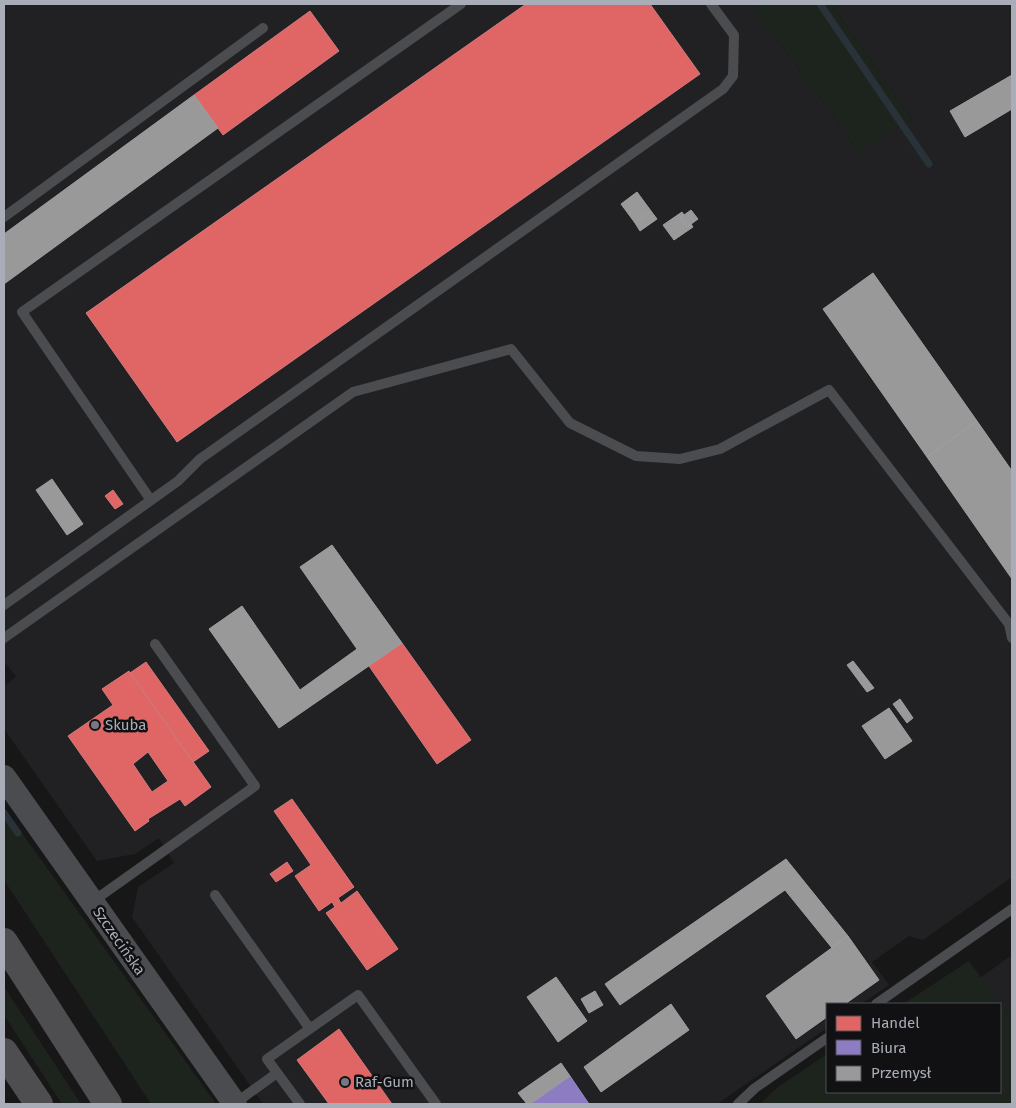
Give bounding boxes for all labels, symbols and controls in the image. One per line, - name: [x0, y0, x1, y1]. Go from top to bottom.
- place label: Skuba: [105, 716, 146, 734]
- marker: Skuba: [89, 719, 101, 731]
- street label: Szczecińska: [89, 903, 149, 979]
- legend: [826, 1003, 1001, 1093]
- text: Handel: [871, 1014, 920, 1032]
- text: Biura: [871, 1039, 907, 1057]
- text: Przemysł: [871, 1064, 932, 1082]
- place label: Raf-Gum: [355, 1073, 414, 1091]
- marker: Raf-Gum: [339, 1076, 351, 1088]

